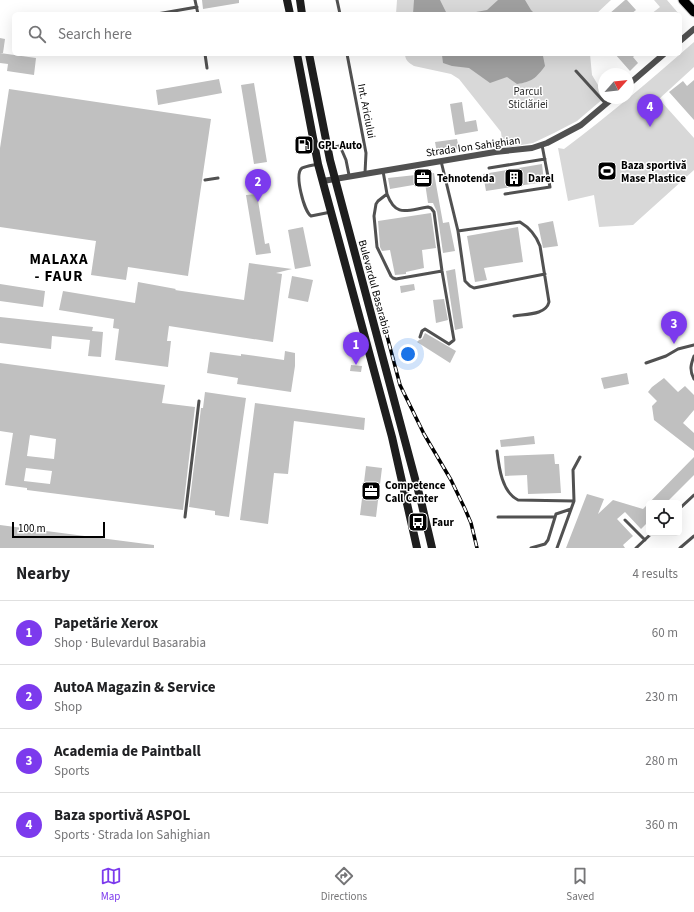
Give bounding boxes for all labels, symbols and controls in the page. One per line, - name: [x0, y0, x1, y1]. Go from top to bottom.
- search box: [12, 12, 682, 56]
- icon: search: [26, 23, 48, 45]
- text: Search here: [58, 24, 132, 45]
- north arrow: [598, 68, 634, 104]
- street label: Int. Ariciului: [354, 83, 379, 140]
- park label: Parcul Sticlăriei: [508, 84, 548, 112]
- pin: 4: [637, 94, 663, 127]
- street label: Strada Ion Sahighian: [425, 132, 521, 161]
- fuel station icon: GPL Auto: [293, 134, 315, 156]
- place label: GPL Auto: [318, 138, 362, 153]
- place label: Baza sportivă Mase Plastice: [621, 158, 687, 186]
- sports icon: Baza sportivă Mase Plastice: [596, 160, 618, 182]
- office icon: Tehnotenda: [412, 167, 434, 189]
- building icon: Darel: [503, 167, 525, 189]
- pin: 2: [245, 169, 271, 202]
- place label: Tehnotenda: [437, 171, 495, 186]
- place label: Darel: [528, 171, 555, 186]
- street label: Bulevardul Basarabia: [355, 238, 394, 336]
- district label: MALAXA - FAUR: [29, 249, 89, 287]
- pin: 3: [661, 311, 687, 344]
- pin: 1: [343, 332, 369, 365]
- your location: [398, 344, 418, 364]
- place label: Competence Call Center: [385, 478, 446, 506]
- office icon: Competence Call Center: [360, 480, 382, 502]
- map controls: [646, 500, 682, 536]
- button: locate: [646, 500, 682, 536]
- bus stop icon: Faur: [407, 511, 429, 533]
- place label: Faur: [432, 515, 454, 530]
- scale bar: [12, 520, 105, 539]
- text: 100 m: [18, 521, 46, 536]
- text: Nearby: [16, 562, 70, 586]
- text: 4 results: [633, 565, 678, 583]
- text: Papetărie Xerox: [54, 613, 158, 634]
- text: 1: [26, 624, 32, 642]
- text: 60 m: [652, 624, 678, 642]
- text: Shop · Bulevardul Basarabia: [54, 634, 206, 652]
- text: AutoA Magazin & Service: [54, 677, 216, 698]
- text: 2: [26, 688, 32, 706]
- text: 230 m: [645, 688, 678, 706]
- text: Shop: [54, 698, 82, 716]
- text: Academia de Paintball: [54, 741, 201, 762]
- text: 3: [26, 752, 32, 770]
- text: 280 m: [645, 752, 678, 770]
- text: Sports: [54, 762, 89, 780]
- text: Baza sportivă ASPOL: [54, 805, 190, 826]
- text: 4: [26, 816, 32, 834]
- text: 360 m: [645, 816, 678, 834]
- text: Sports · Strada Ion Sahighian: [54, 826, 210, 844]
- tab: Map: [100, 865, 122, 904]
- tab: Directions: [321, 865, 367, 904]
- tab: Saved: [566, 865, 594, 904]

